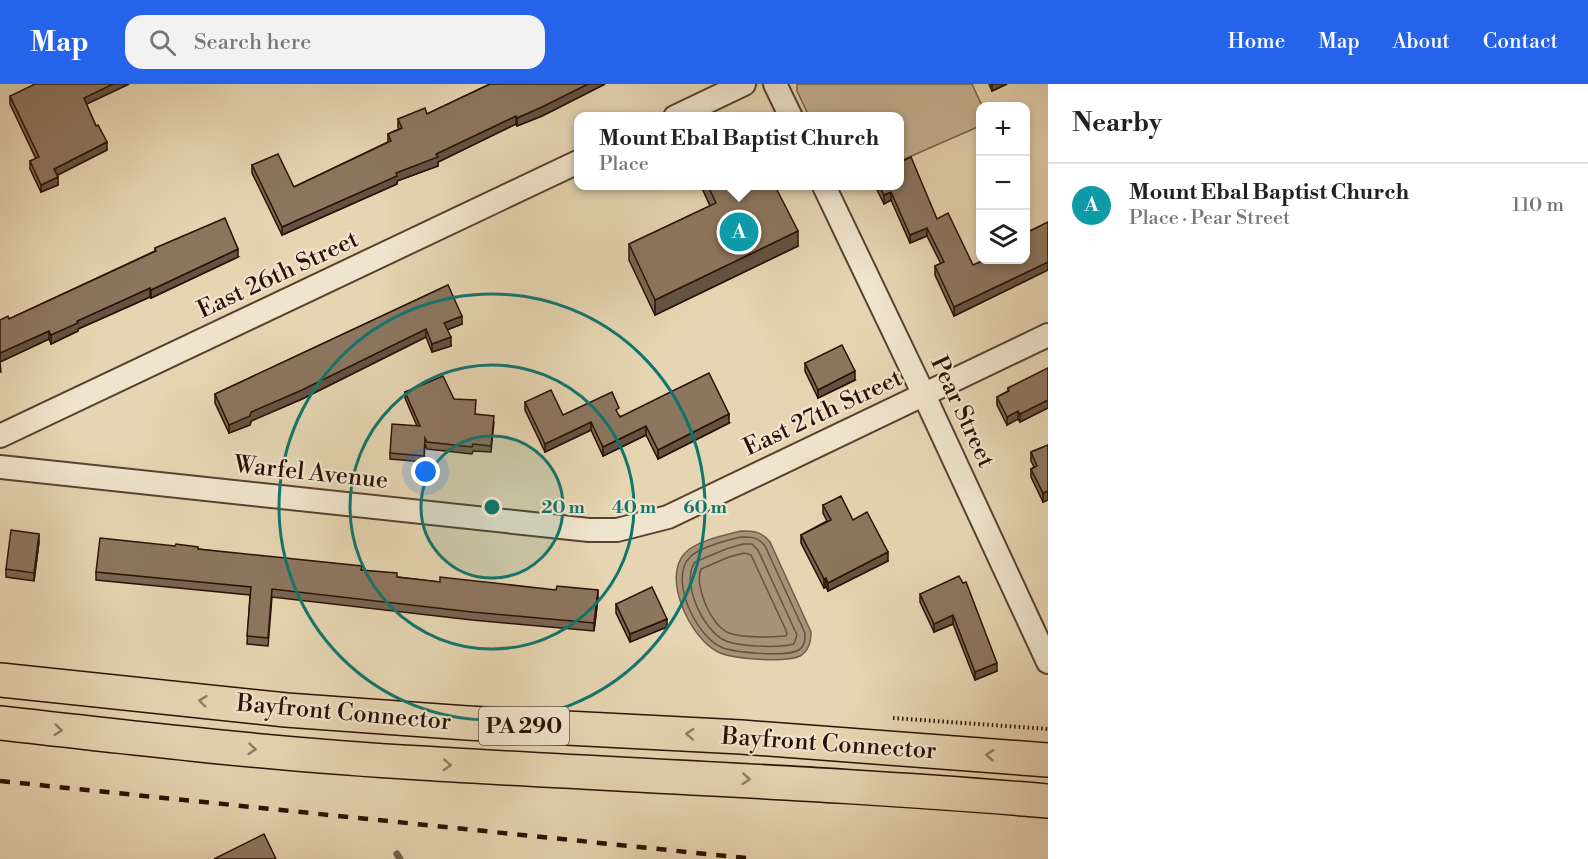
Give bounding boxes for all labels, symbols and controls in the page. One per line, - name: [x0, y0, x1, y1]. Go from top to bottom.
- search box: [125, 15, 545, 69]
- text: Map: [30, 25, 89, 60]
- icon: search: [146, 26, 179, 59]
- text: Search here: [194, 29, 311, 56]
- text: Home: [1228, 29, 1285, 55]
- text: Map: [1318, 29, 1360, 55]
- text: About: [1393, 29, 1450, 55]
- text: Contact: [1483, 29, 1558, 55]
- map controls: [976, 102, 1030, 264]
- button: +: [976, 102, 1030, 156]
- text: Nearby: [1072, 107, 1162, 139]
- popup: [574, 112, 904, 190]
- text: Mount Ebal Baptist Church: [599, 125, 879, 152]
- text: Place: [599, 152, 649, 177]
- button: −: [976, 156, 1030, 210]
- text: Mount Ebal Baptist Church: [1129, 179, 1409, 206]
- text: A: [1084, 193, 1099, 218]
- text: 110 m: [1512, 193, 1564, 218]
- text: Place · Pear Street: [1129, 206, 1290, 231]
- pin: A: [720, 210, 758, 254]
- button: layers: [976, 210, 1030, 264]
- street label: East 26th Street: [193, 224, 364, 325]
- street label: Pear Street: [923, 351, 1001, 473]
- street label: East 27th Street: [739, 363, 908, 463]
- street label: Warfel Avenue: [231, 450, 390, 496]
- your location: [411, 457, 440, 486]
- text: 20 m: [541, 496, 585, 519]
- text: 40 m: [612, 496, 657, 519]
- text: 60 m: [683, 496, 727, 519]
- centre of rings: [482, 497, 502, 517]
- street label: Bayfront Connector: [234, 689, 453, 737]
- one-way arrow: [198, 695, 207, 708]
- road number: PA 290: [479, 707, 569, 745]
- street label: Bayfront Connector: [720, 721, 937, 766]
- one-way arrow: [54, 723, 63, 735]
- one-way arrow: [686, 728, 695, 741]
- one-way arrow: [248, 742, 257, 755]
- one-way arrow: [985, 749, 994, 762]
- one-way arrow: [442, 758, 451, 771]
- one-way arrow: [742, 773, 751, 786]

